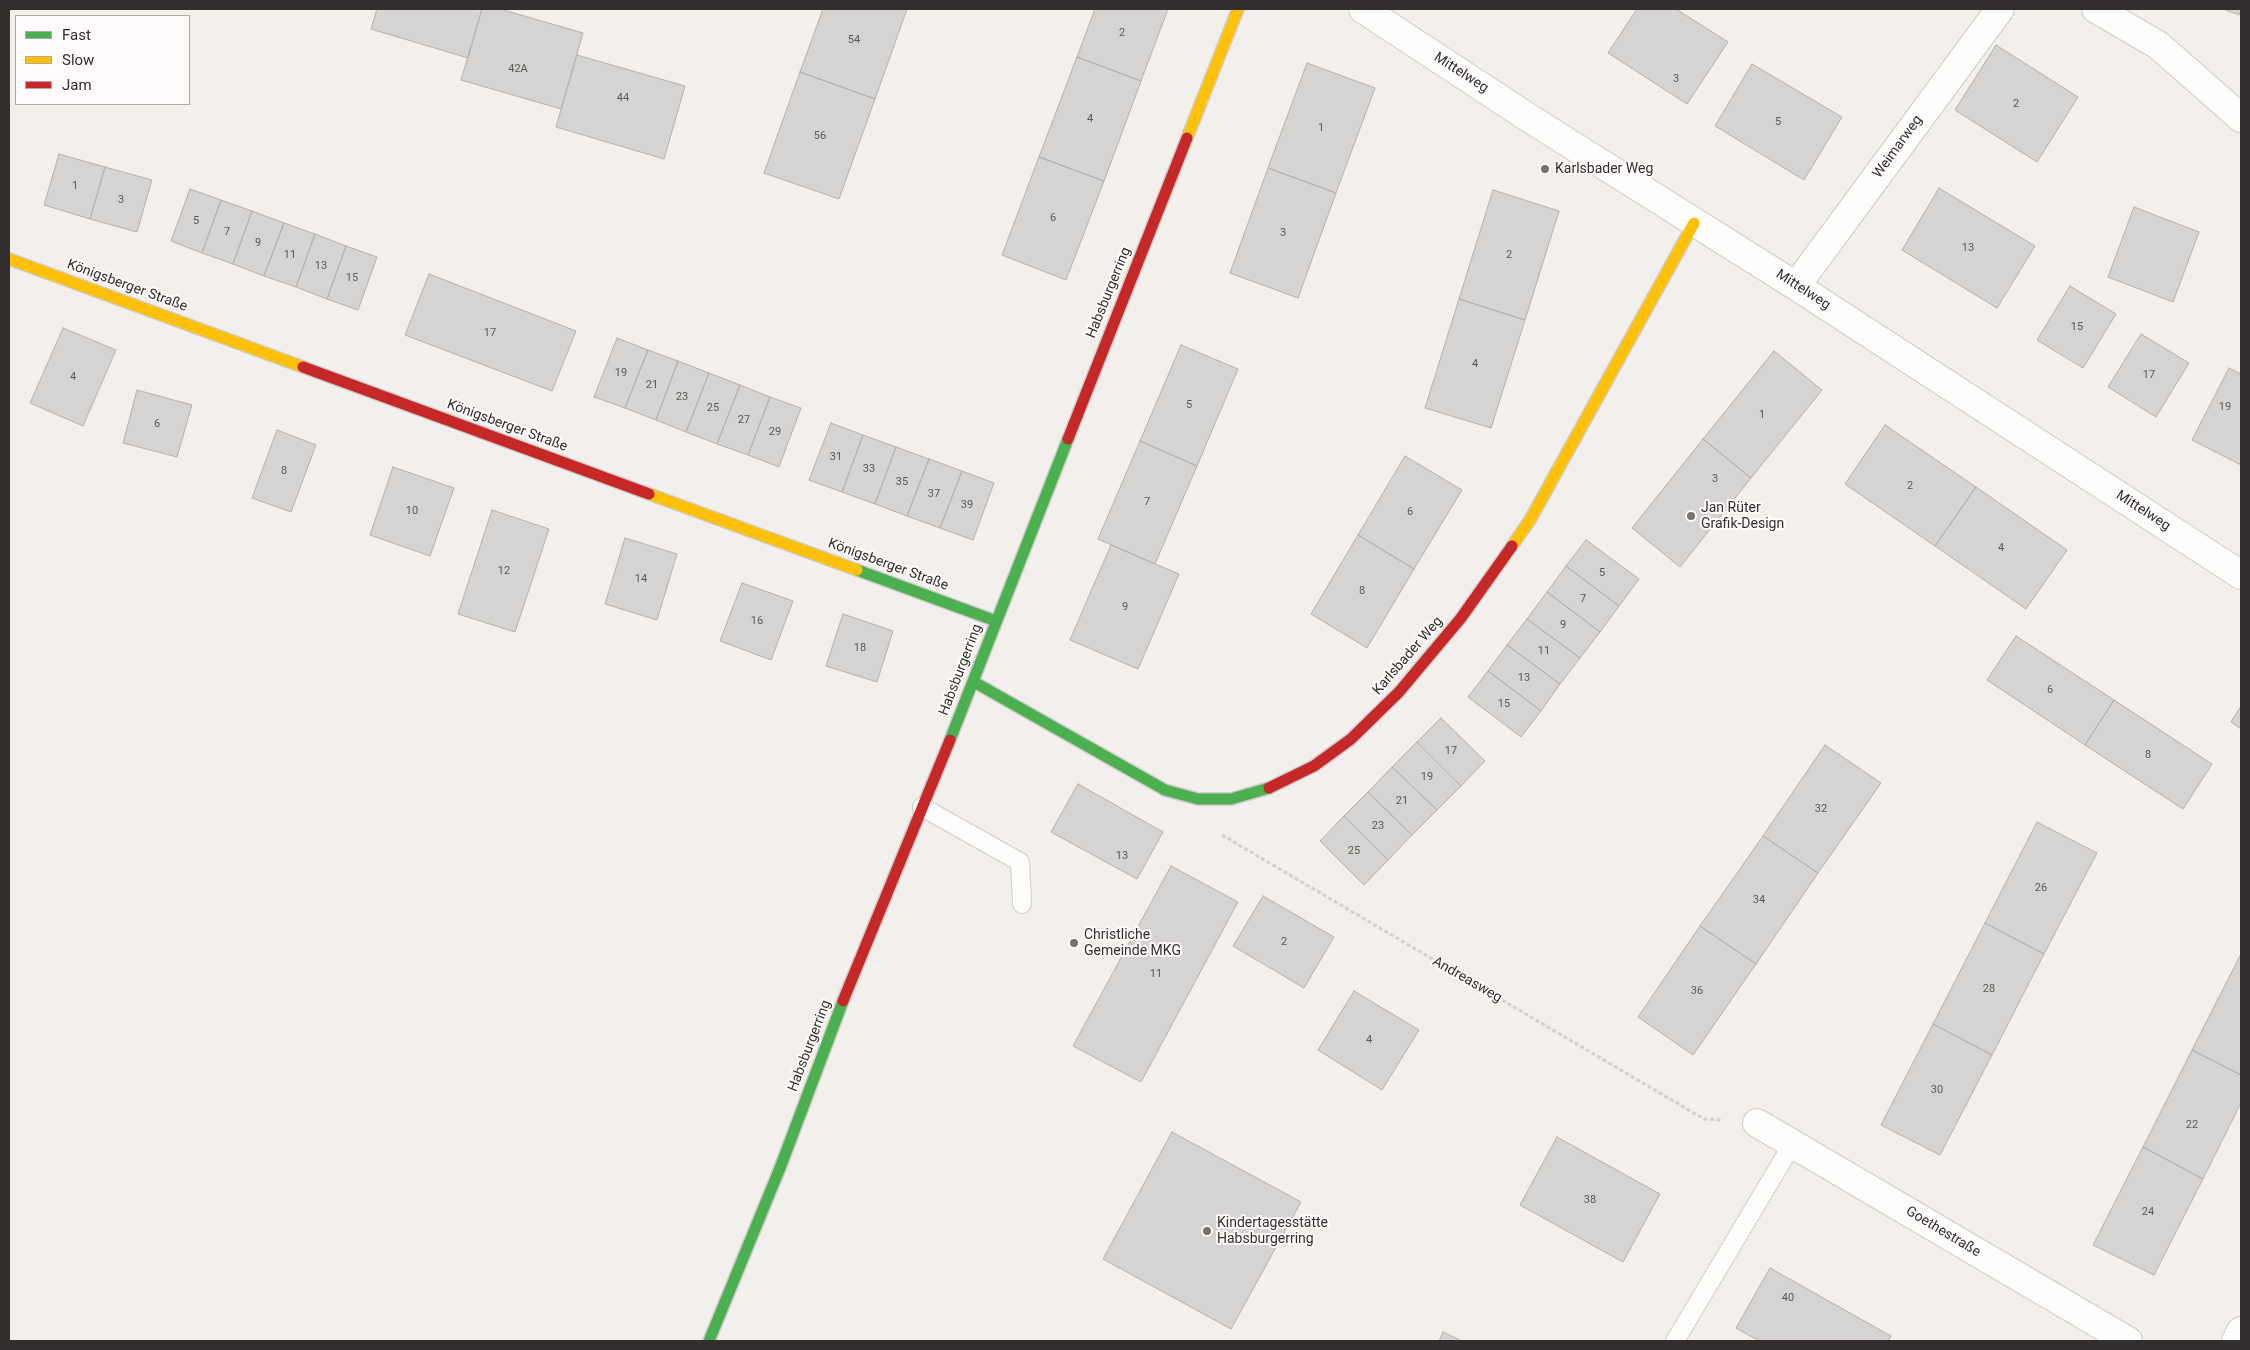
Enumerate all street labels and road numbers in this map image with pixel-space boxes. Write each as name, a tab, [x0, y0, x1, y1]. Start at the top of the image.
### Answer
street label: Mittelweg	[1431, 49, 1491, 97]
street label: Weimarweg	[1870, 112, 1926, 182]
street label: Habsburgerring	[1083, 245, 1135, 341]
street label: Königsberger Straße	[64, 256, 190, 316]
street label: Mittelweg	[1773, 266, 1833, 314]
street label: Königsberger Straße	[444, 396, 570, 456]
street label: Mittelweg	[2113, 487, 2173, 535]
street label: Königsberger Straße	[825, 535, 951, 595]
street label: Karlsbader Weg	[1369, 613, 1447, 699]
street label: Habsburgerring	[936, 622, 986, 718]
street label: Andreasweg	[1429, 953, 1505, 1007]
street label: Habsburgerring	[785, 998, 835, 1094]
street label: Goethestraße	[1903, 1203, 1983, 1261]

